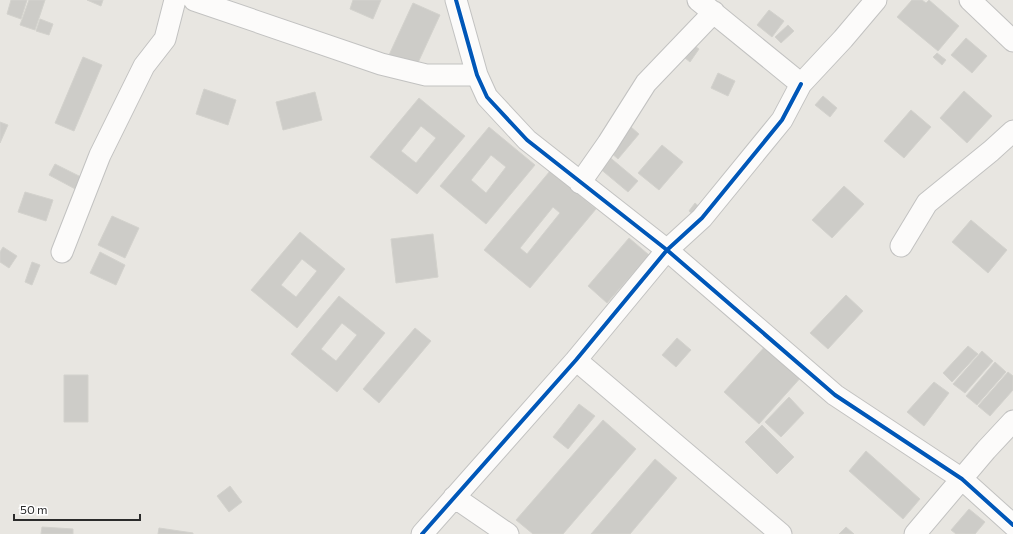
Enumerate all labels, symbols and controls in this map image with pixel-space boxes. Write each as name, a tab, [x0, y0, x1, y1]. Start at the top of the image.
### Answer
scale bar	[14, 496, 140, 522]
text: 50 m	[20, 502, 48, 516]

